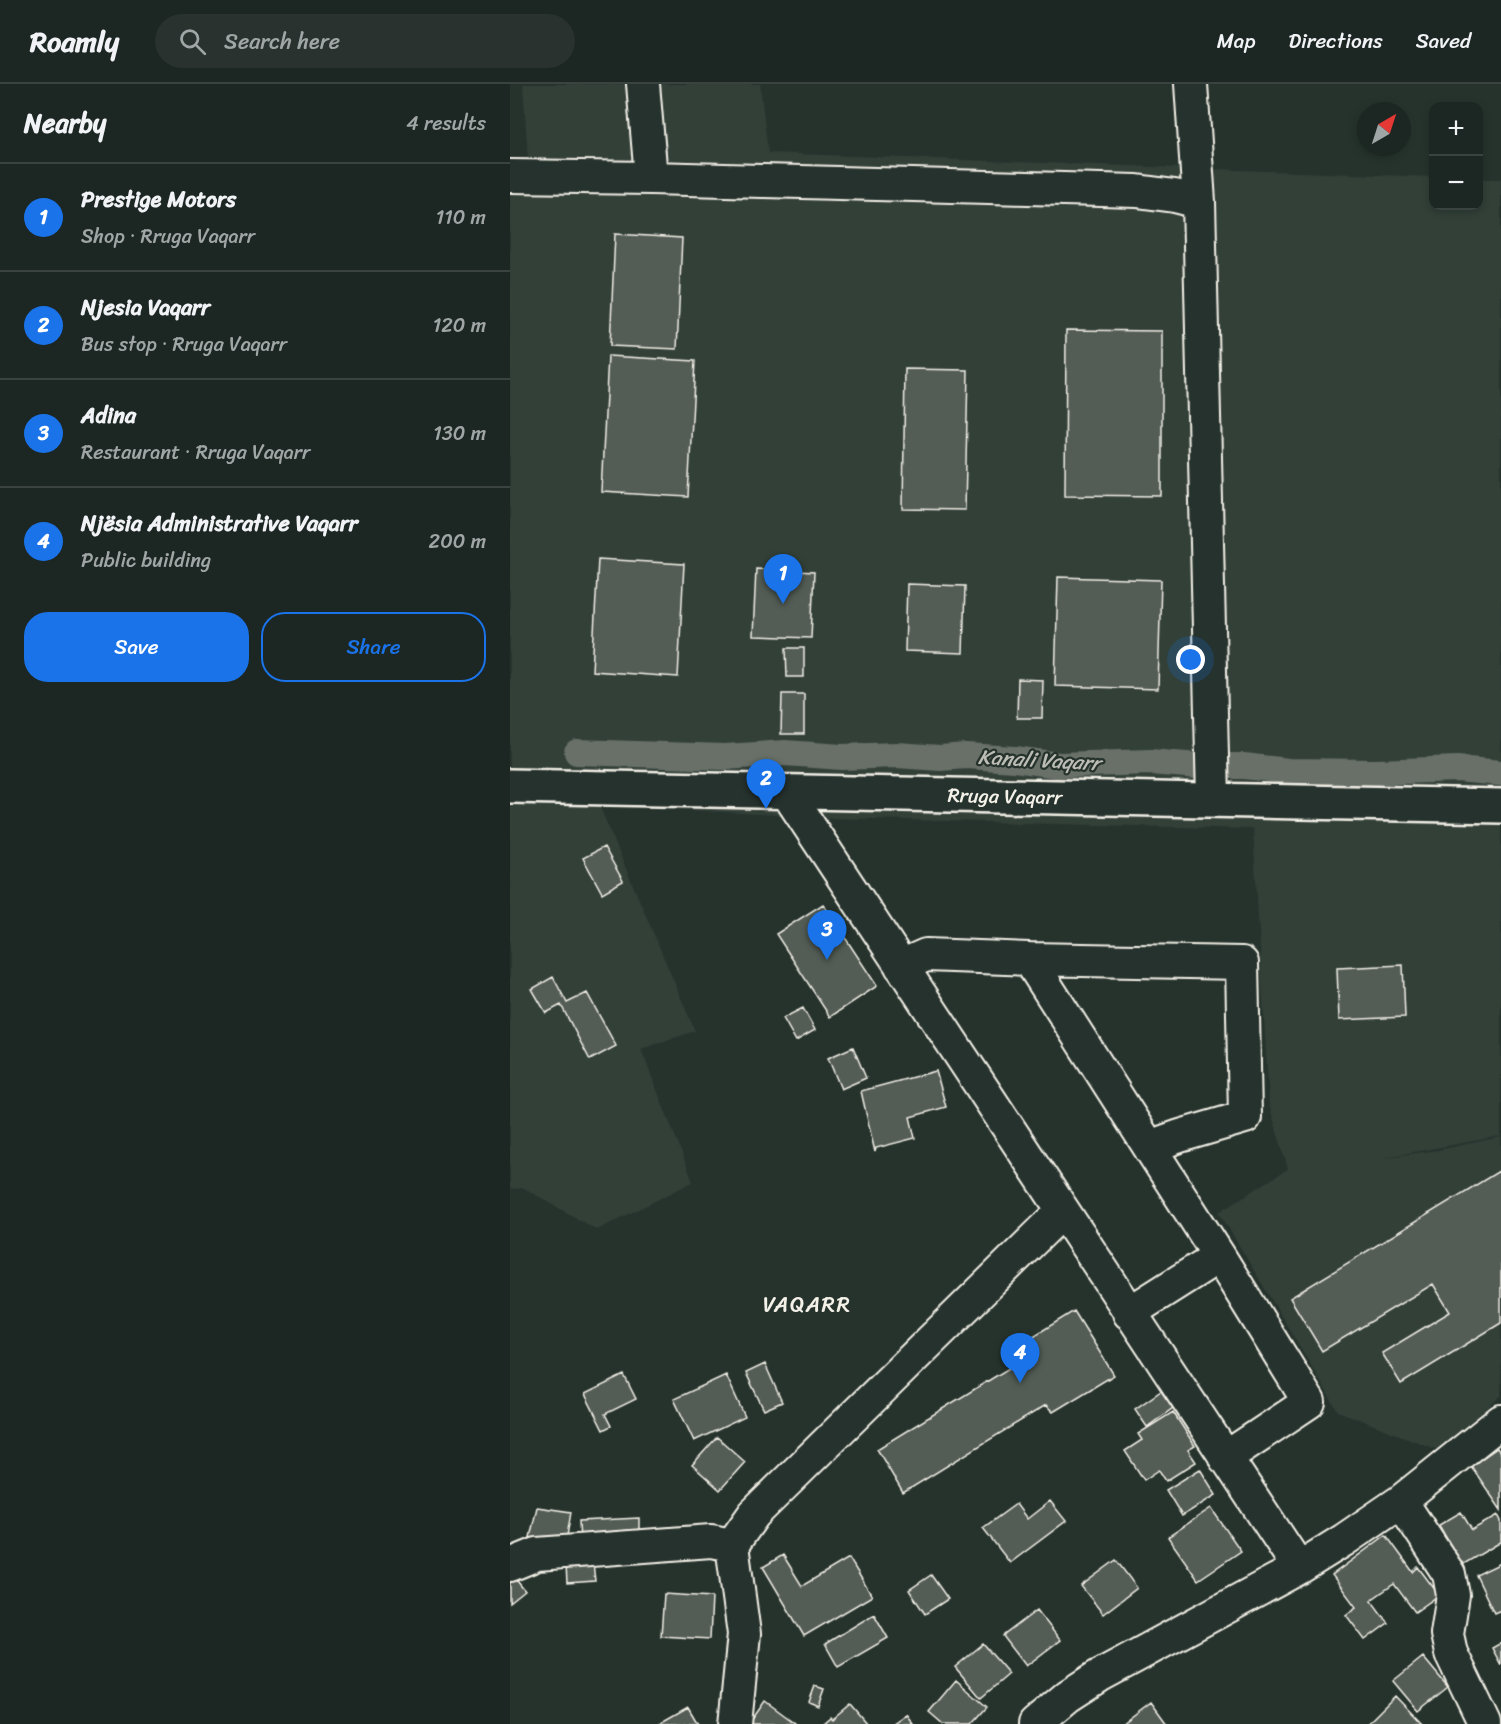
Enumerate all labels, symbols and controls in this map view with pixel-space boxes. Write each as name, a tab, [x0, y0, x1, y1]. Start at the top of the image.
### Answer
search box	[155, 14, 575, 68]
text: Roamly	[30, 17, 119, 66]
text: Search here	[224, 22, 340, 61]
text: Map	[1217, 22, 1255, 60]
text: Directions	[1288, 22, 1383, 60]
text: Saved	[1416, 22, 1471, 60]
icon: search	[176, 25, 209, 58]
text: Nearby	[24, 100, 106, 146]
north arrow	[1357, 102, 1411, 156]
map controls	[1429, 102, 1483, 210]
button: +	[1429, 102, 1483, 156]
text: 4 results	[406, 106, 486, 141]
button: −	[1429, 156, 1483, 210]
text: Prestige Motors	[81, 180, 236, 219]
text: 1	[39, 200, 48, 235]
text: 110 m	[436, 200, 486, 235]
text: Shop · Rruga Vaqarr	[81, 219, 255, 254]
text: Njesia Vaqarr	[81, 288, 210, 327]
text: 2	[38, 308, 49, 343]
text: 120 m	[433, 308, 486, 343]
text: Bus stop · Rruga Vaqarr	[81, 327, 287, 362]
text: Adina	[81, 396, 136, 435]
text: 3	[38, 416, 49, 451]
text: 130 m	[433, 416, 486, 451]
text: Restaurant · Rruga Vaqarr	[81, 435, 310, 470]
text: Njësia Administrative Vaqarr	[81, 504, 358, 543]
text: 4	[37, 524, 50, 559]
text: 200 m	[429, 524, 486, 559]
text: Public building	[81, 543, 211, 578]
pin: 1	[764, 554, 802, 604]
button: Save	[24, 612, 249, 682]
button: Share	[261, 612, 486, 682]
your location	[1176, 645, 1205, 674]
water label: Kanali Vaqarr	[977, 738, 1105, 782]
pin: 2	[746, 760, 786, 809]
street label: Rruga Vaqarr	[947, 778, 1064, 815]
pin: 3	[808, 910, 846, 960]
district label: VAQARR	[763, 1285, 851, 1324]
pin: 4	[1000, 1334, 1040, 1383]

